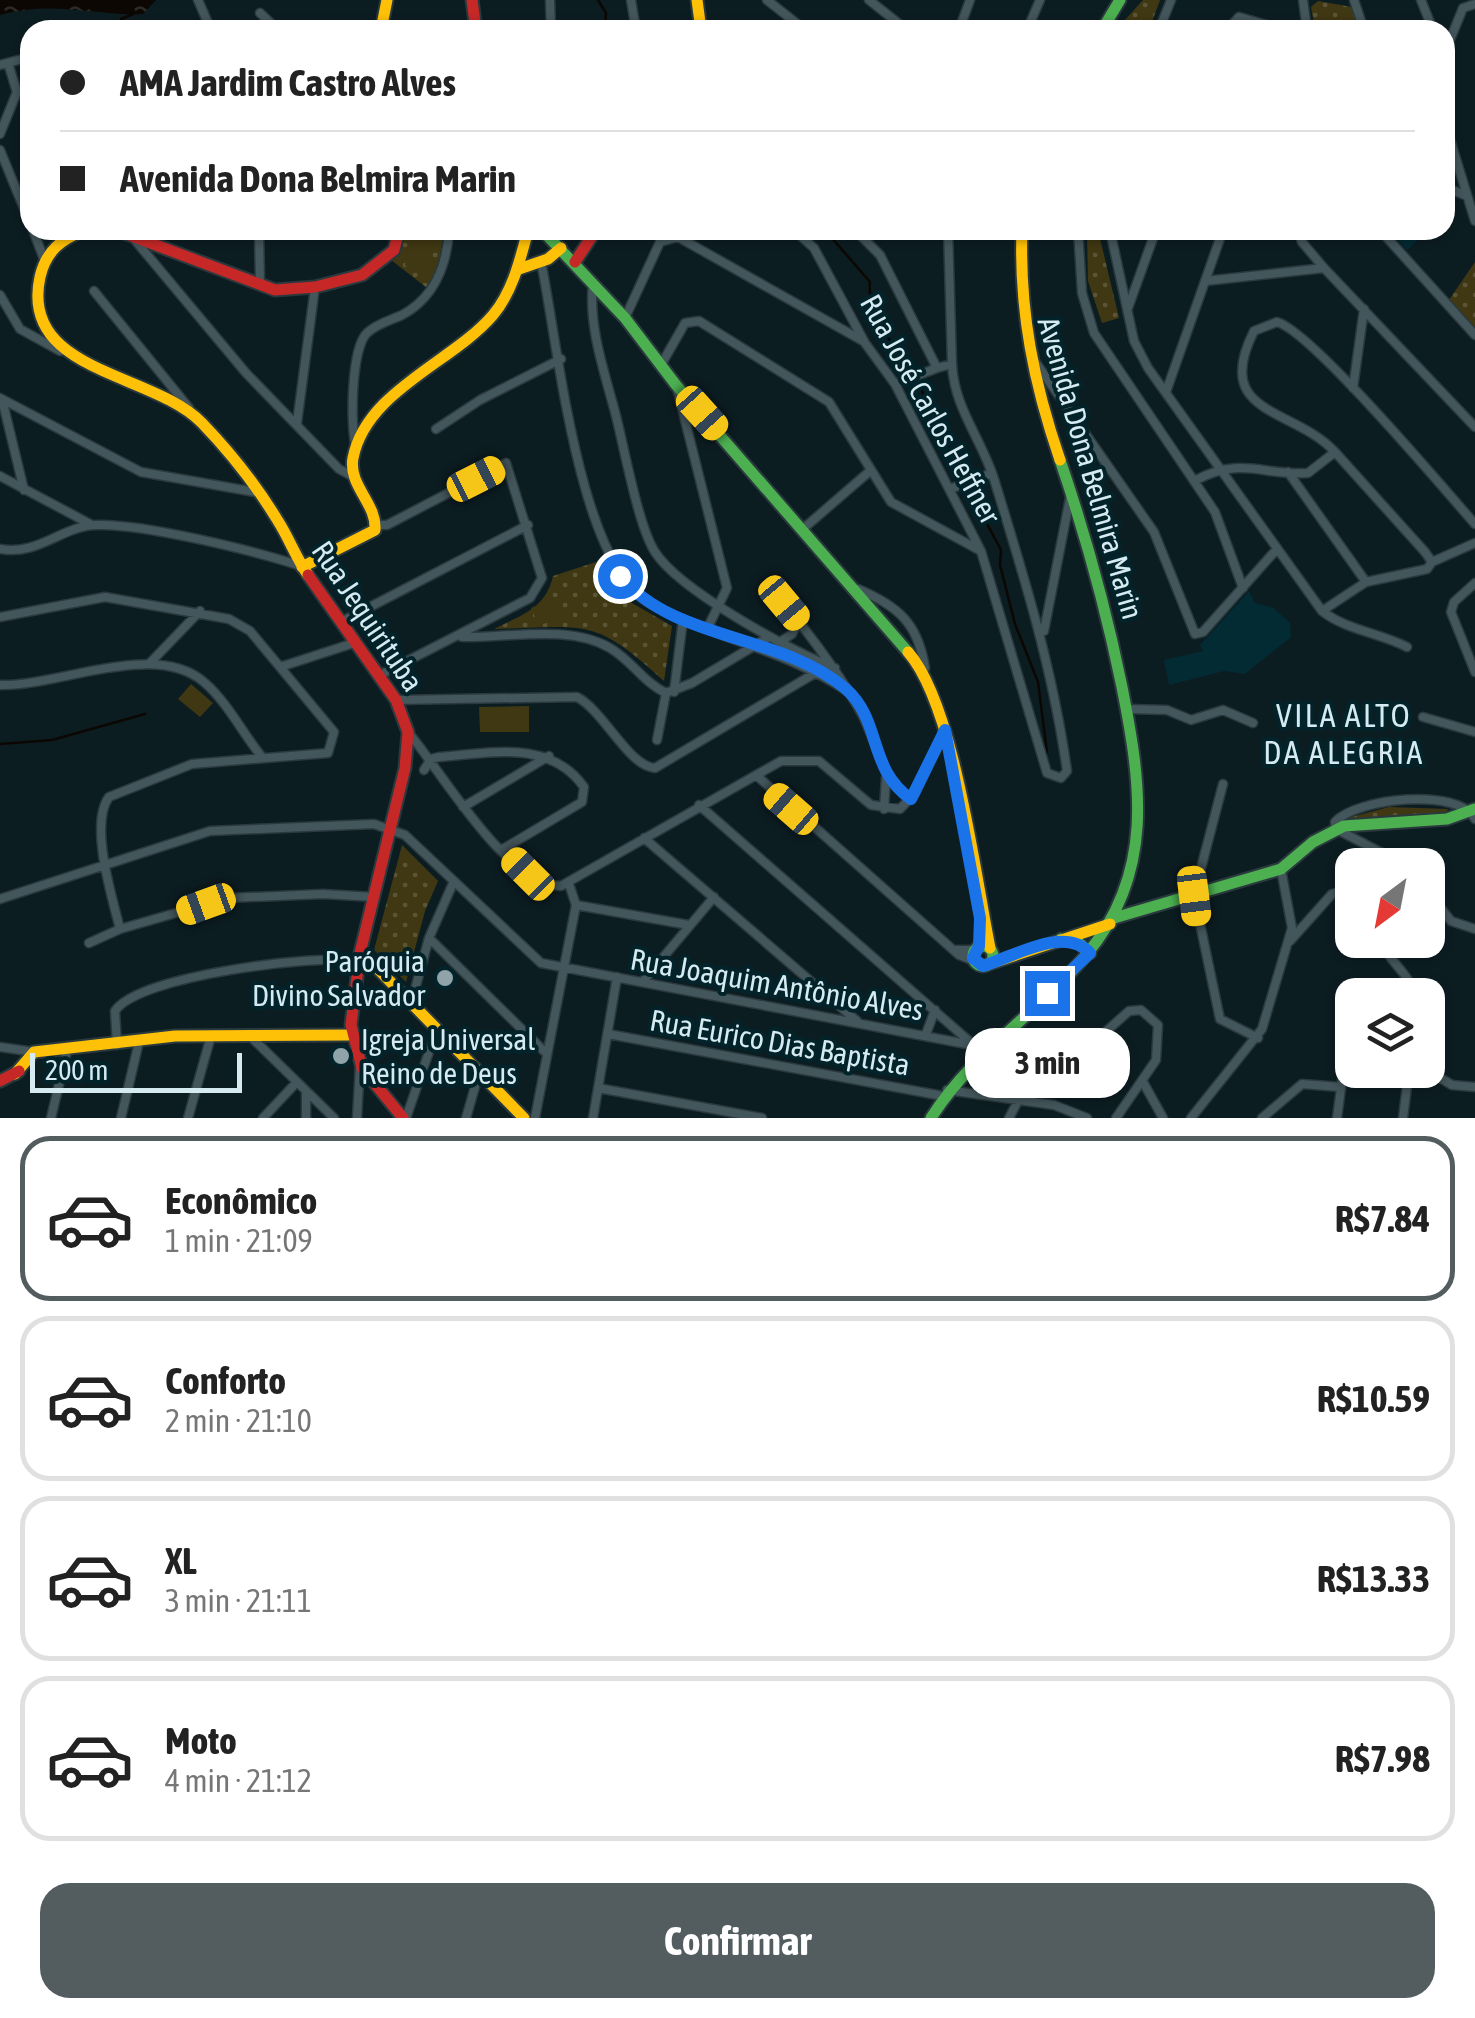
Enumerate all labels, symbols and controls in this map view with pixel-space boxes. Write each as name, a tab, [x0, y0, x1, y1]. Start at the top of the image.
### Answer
text: AMA Jardim Castro Alves	[120, 61, 456, 104]
text: Avenida Dona Belmira Marin	[120, 157, 516, 200]
street label: Rua José Carlos Heffner	[854, 289, 1009, 530]
street label: Avenida Dona Belmira Marin	[1032, 313, 1150, 623]
car	[671, 381, 733, 445]
car	[442, 452, 510, 506]
street label: Rua Jequirituba	[305, 535, 431, 697]
route start	[598, 554, 643, 599]
car	[753, 570, 815, 636]
district label: VILA ALTO DA ALEGRIA	[1263, 697, 1425, 771]
car	[759, 778, 823, 840]
car	[496, 842, 560, 906]
north arrow	[1335, 848, 1445, 958]
map controls	[1335, 848, 1445, 1088]
car	[1175, 864, 1213, 928]
car	[173, 880, 239, 928]
street label: Rua Joaquim Antônio Alves	[628, 942, 926, 1026]
place label: Paróquia Divino Salvador	[252, 944, 426, 1012]
marker: Paróquia Divino Salvador	[434, 967, 456, 989]
route end	[1025, 971, 1070, 1016]
button: layers	[1335, 978, 1445, 1088]
street label: Rua Eurico Dias Baptista	[647, 1002, 913, 1082]
place label: Igreja Universal Reino de Deus	[361, 1022, 535, 1090]
callout: 3 min	[964, 1028, 1130, 1098]
text: 3 min	[1015, 1044, 1080, 1081]
marker: Igreja Universal Reino de Deus	[330, 1045, 352, 1067]
scale bar	[30, 1048, 242, 1092]
text: 200 m	[45, 1054, 108, 1086]
icon: car	[45, 1174, 135, 1264]
text: Econômico	[165, 1179, 317, 1222]
text: R$7.84	[1335, 1197, 1430, 1240]
text: 1 min · 21:09	[165, 1222, 312, 1259]
icon: car	[45, 1354, 135, 1444]
text: Conforto	[165, 1359, 286, 1402]
text: R$10.59	[1317, 1377, 1430, 1420]
text: 2 min · 21:10	[165, 1402, 312, 1439]
icon: car	[45, 1534, 135, 1624]
text: XL	[165, 1539, 197, 1582]
text: R$13.33	[1317, 1557, 1430, 1600]
text: 3 min · 21:11	[165, 1582, 312, 1619]
icon: car	[45, 1714, 135, 1804]
text: Moto	[165, 1719, 237, 1762]
text: R$7.98	[1335, 1737, 1430, 1780]
text: 4 min · 21:12	[165, 1762, 312, 1799]
button: Confirmar	[40, 1883, 1435, 1998]

